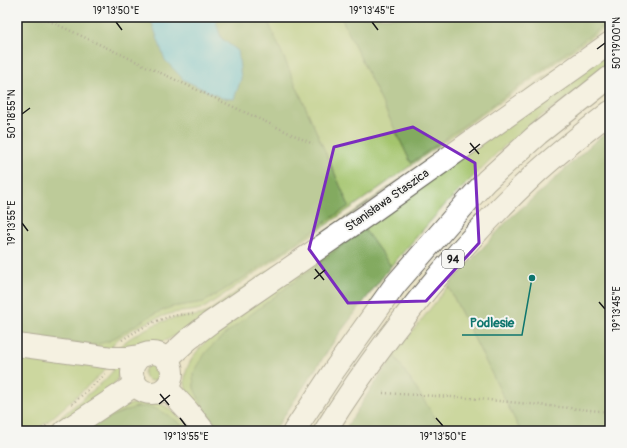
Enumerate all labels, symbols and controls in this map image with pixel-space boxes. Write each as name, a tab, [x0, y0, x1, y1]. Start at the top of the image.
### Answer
text: 19°13'50"E	[93, 5, 139, 17]
text: 19°13'45"E	[349, 5, 395, 17]
text: 50°19'00"N	[611, 17, 623, 69]
text: 50°18'55"N	[6, 89, 18, 139]
street label: Stanisława Staszica	[342, 166, 432, 235]
text: 19°13'55"E	[6, 200, 18, 246]
road number: 94	[442, 250, 464, 268]
text: 19°13'45"E	[611, 286, 623, 332]
callout: Podlesie	[462, 310, 522, 335]
text: Podlesie	[470, 315, 515, 331]
text: 19°13'55"E	[163, 431, 209, 443]
text: 19°13'50"E	[420, 431, 466, 443]

